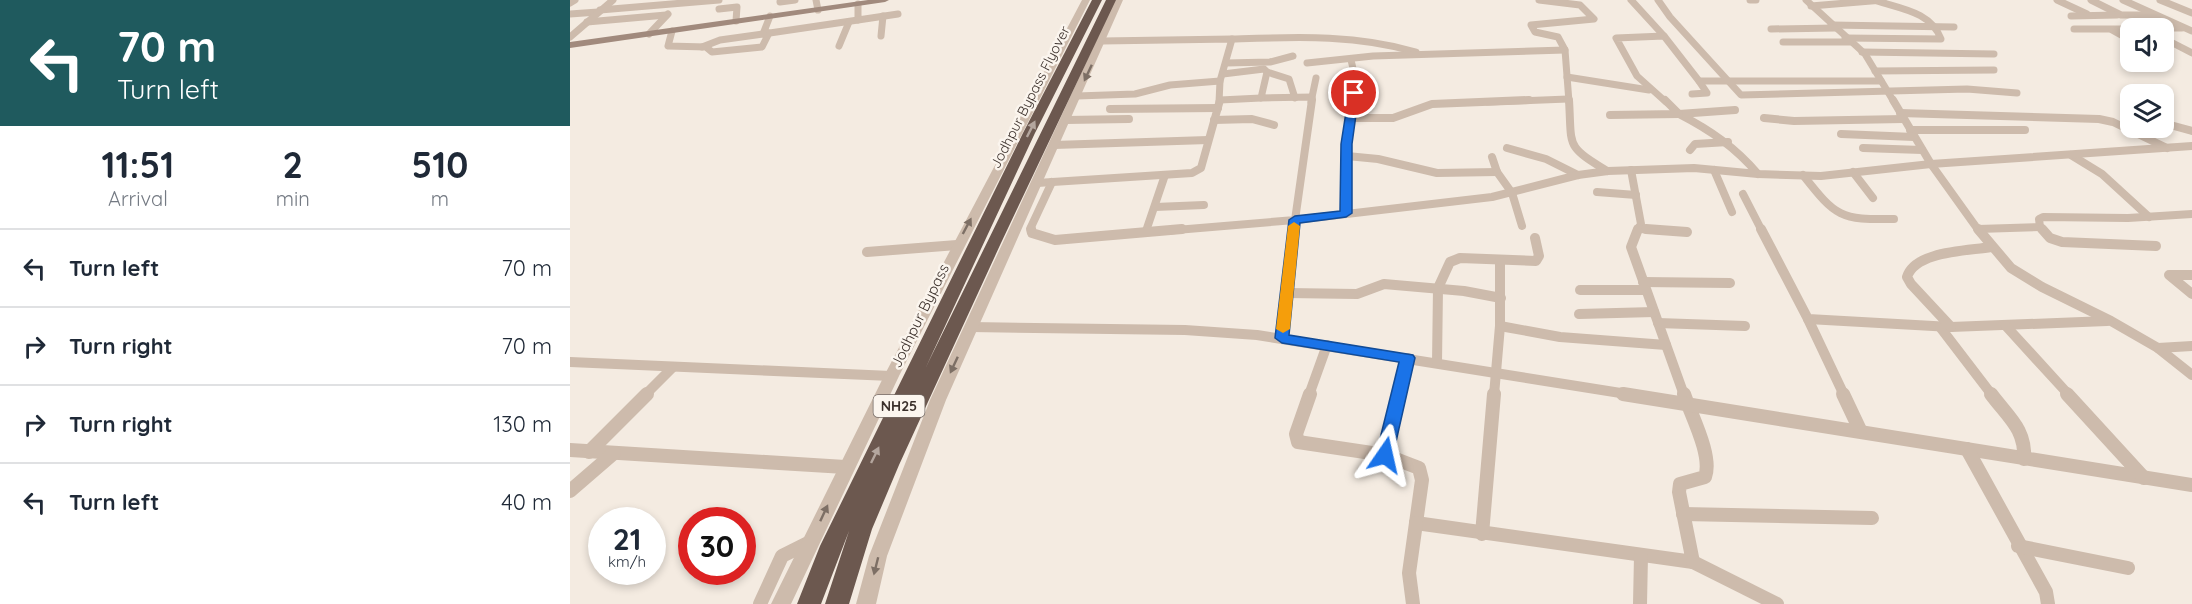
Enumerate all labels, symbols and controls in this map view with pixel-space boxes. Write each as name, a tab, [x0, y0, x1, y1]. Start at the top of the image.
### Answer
map controls	[2120, 18, 2174, 138]
button: sound	[2120, 18, 2174, 72]
text: 70 m	[117, 20, 216, 73]
street label: Jodhpur Bypass Flyover	[986, 22, 1074, 171]
icon: left	[18, 24, 96, 102]
one-way arrow	[1083, 64, 1092, 81]
pin	[1328, 67, 1379, 118]
text: Turn left	[117, 72, 219, 106]
icon: arrive	[1337, 76, 1370, 109]
button: layers	[2120, 84, 2174, 138]
one-way arrow	[1026, 120, 1036, 137]
text: 11:51	[102, 142, 174, 187]
text: 2	[283, 142, 303, 187]
text: 510	[412, 142, 468, 187]
text: Arrival	[108, 186, 168, 211]
text: min	[276, 186, 310, 211]
text: m	[431, 186, 449, 211]
one-way arrow	[962, 217, 972, 234]
icon: left	[18, 252, 51, 285]
text: Turn left	[69, 254, 159, 282]
text: 70 m	[502, 254, 552, 282]
street label: Jodhpur Bypass	[886, 261, 953, 371]
icon: right	[18, 330, 51, 363]
text: Turn right	[69, 332, 173, 360]
text: 70 m	[502, 332, 552, 360]
one-way arrow	[949, 356, 959, 374]
road number: NH25	[874, 395, 924, 417]
icon: right	[18, 408, 51, 441]
text: Turn right	[69, 410, 173, 438]
text: 130 m	[493, 410, 552, 438]
position arrow	[1353, 423, 1417, 487]
one-way arrow	[871, 446, 880, 463]
icon: left	[18, 486, 51, 519]
text: Turn left	[69, 488, 159, 516]
text: 40 m	[501, 488, 552, 516]
one-way arrow	[819, 504, 828, 521]
speed limit sign: 30	[678, 507, 756, 585]
text: 21	[613, 520, 641, 558]
text: km/h	[608, 552, 646, 571]
one-way arrow	[871, 557, 880, 575]

